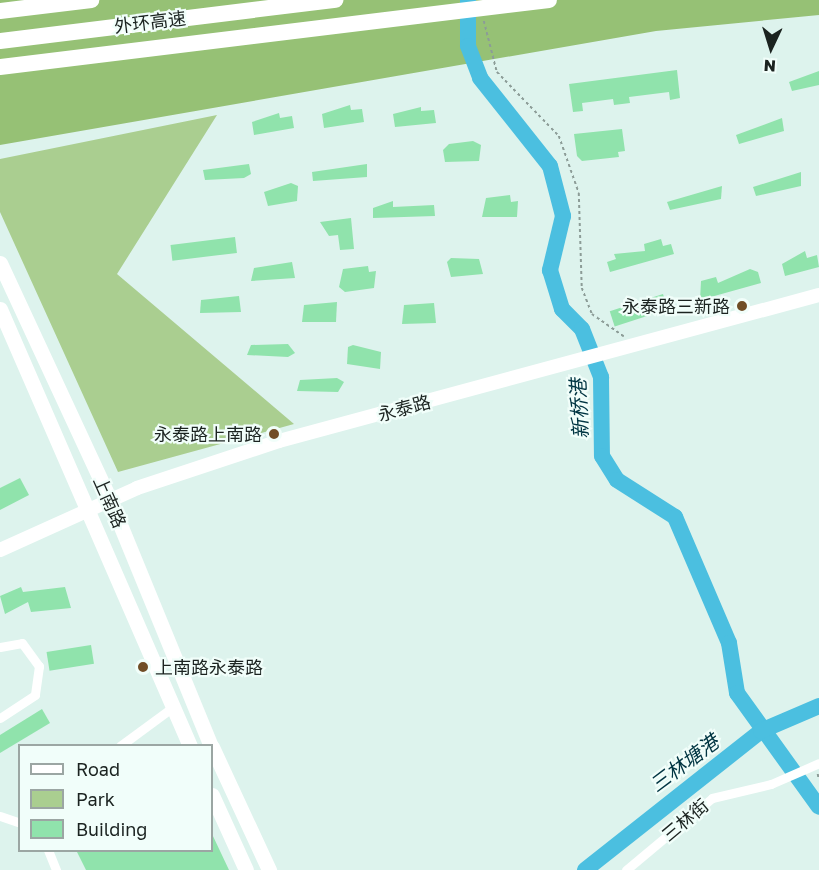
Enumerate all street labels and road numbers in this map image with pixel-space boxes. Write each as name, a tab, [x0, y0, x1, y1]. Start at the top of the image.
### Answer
street label: 外环高速	[113, 7, 187, 37]
street label: 永泰路	[375, 391, 433, 425]
street label: 上南路	[89, 473, 131, 531]
street label: 三林街	[657, 794, 713, 846]

